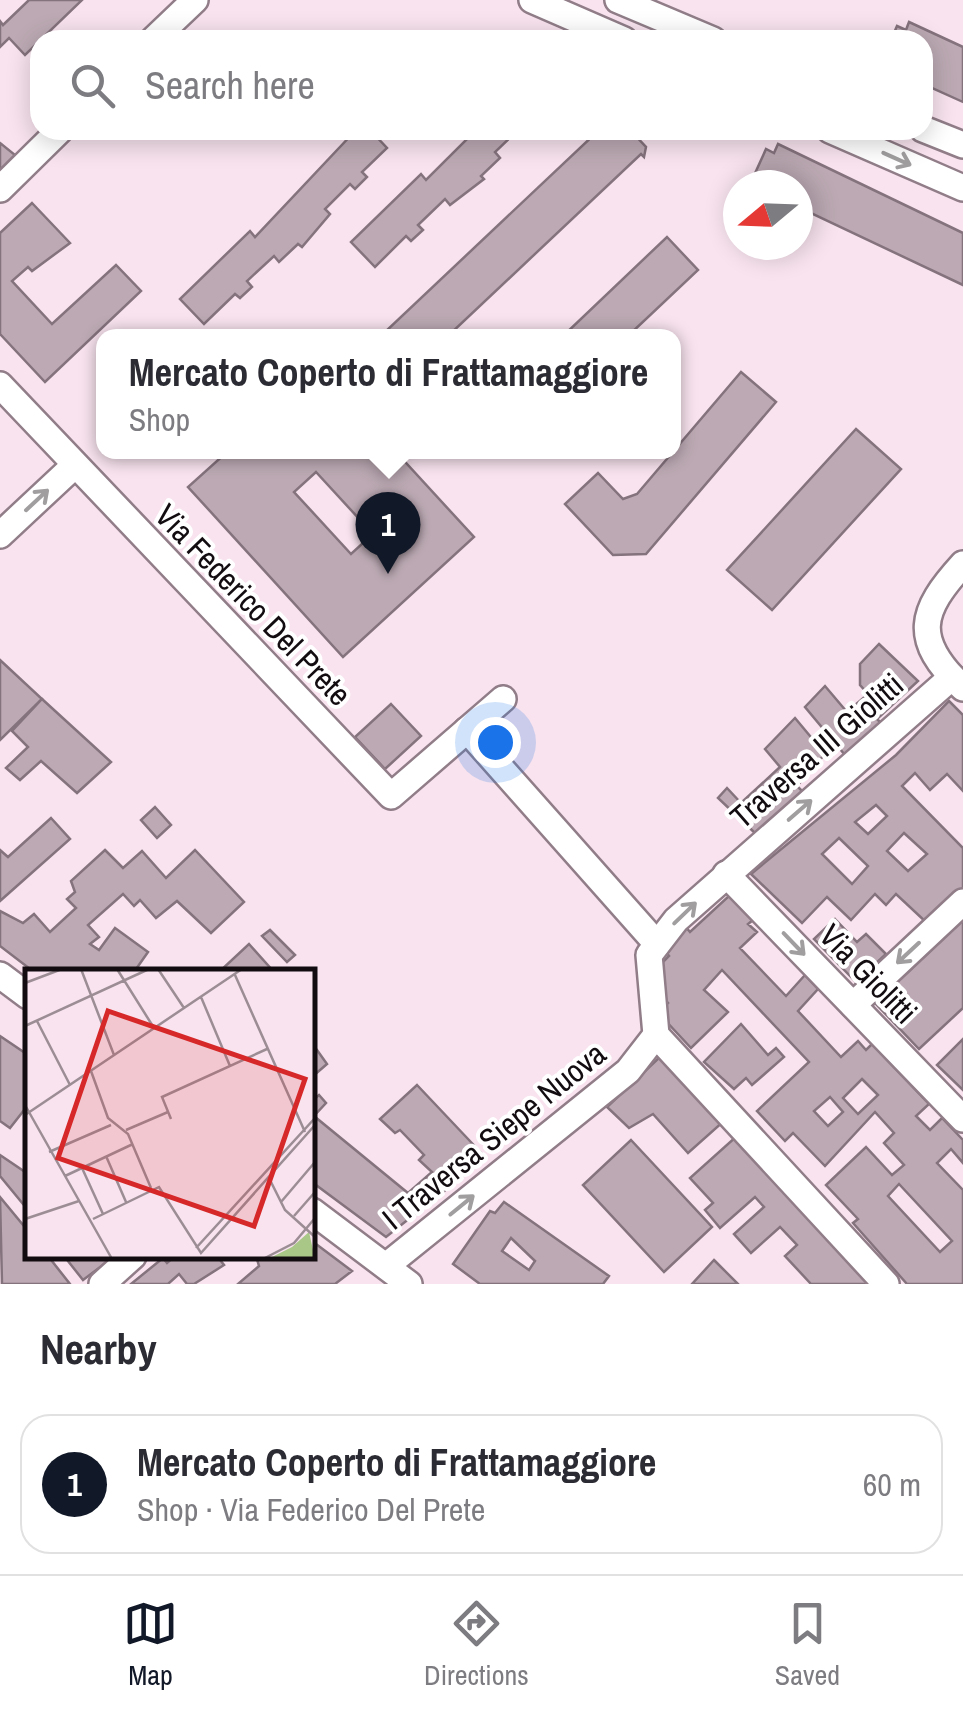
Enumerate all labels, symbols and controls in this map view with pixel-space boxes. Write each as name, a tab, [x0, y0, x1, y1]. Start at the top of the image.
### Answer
search box	[30, 30, 933, 140]
icon: search	[65, 58, 120, 113]
text: Search here	[145, 60, 315, 111]
one-way arrow	[881, 151, 912, 169]
north arrow	[723, 170, 813, 260]
popup	[96, 329, 681, 459]
text: Mercato Coperto di Frattamaggiore	[129, 347, 648, 398]
text: Shop	[129, 398, 190, 441]
one-way arrow	[25, 488, 49, 512]
pin: 1	[356, 492, 420, 574]
street label: Via Federico Del Prete	[146, 494, 361, 715]
street label: Traversa III Giolitti	[721, 663, 912, 838]
your location	[470, 717, 521, 768]
one-way arrow	[786, 799, 812, 821]
one-way arrow	[672, 901, 696, 925]
street label: Via Giolitti	[810, 914, 927, 1033]
one-way arrow	[782, 931, 806, 955]
one-way arrow	[896, 942, 921, 965]
inset map	[25, 969, 315, 1259]
street label: I Traversa Siepe Nuova	[373, 1032, 615, 1239]
one-way arrow	[448, 1194, 474, 1216]
text: Nearby	[40, 1321, 157, 1377]
text: Mercato Coperto di Frattamaggiore	[137, 1437, 656, 1488]
text: 1	[67, 1463, 82, 1506]
text: 60 m	[863, 1463, 921, 1506]
text: Shop · Via Federico Del Prete	[137, 1488, 485, 1531]
tab: Map	[123, 1596, 178, 1694]
tab: Directions	[424, 1596, 529, 1694]
tab: Saved	[775, 1596, 840, 1694]

